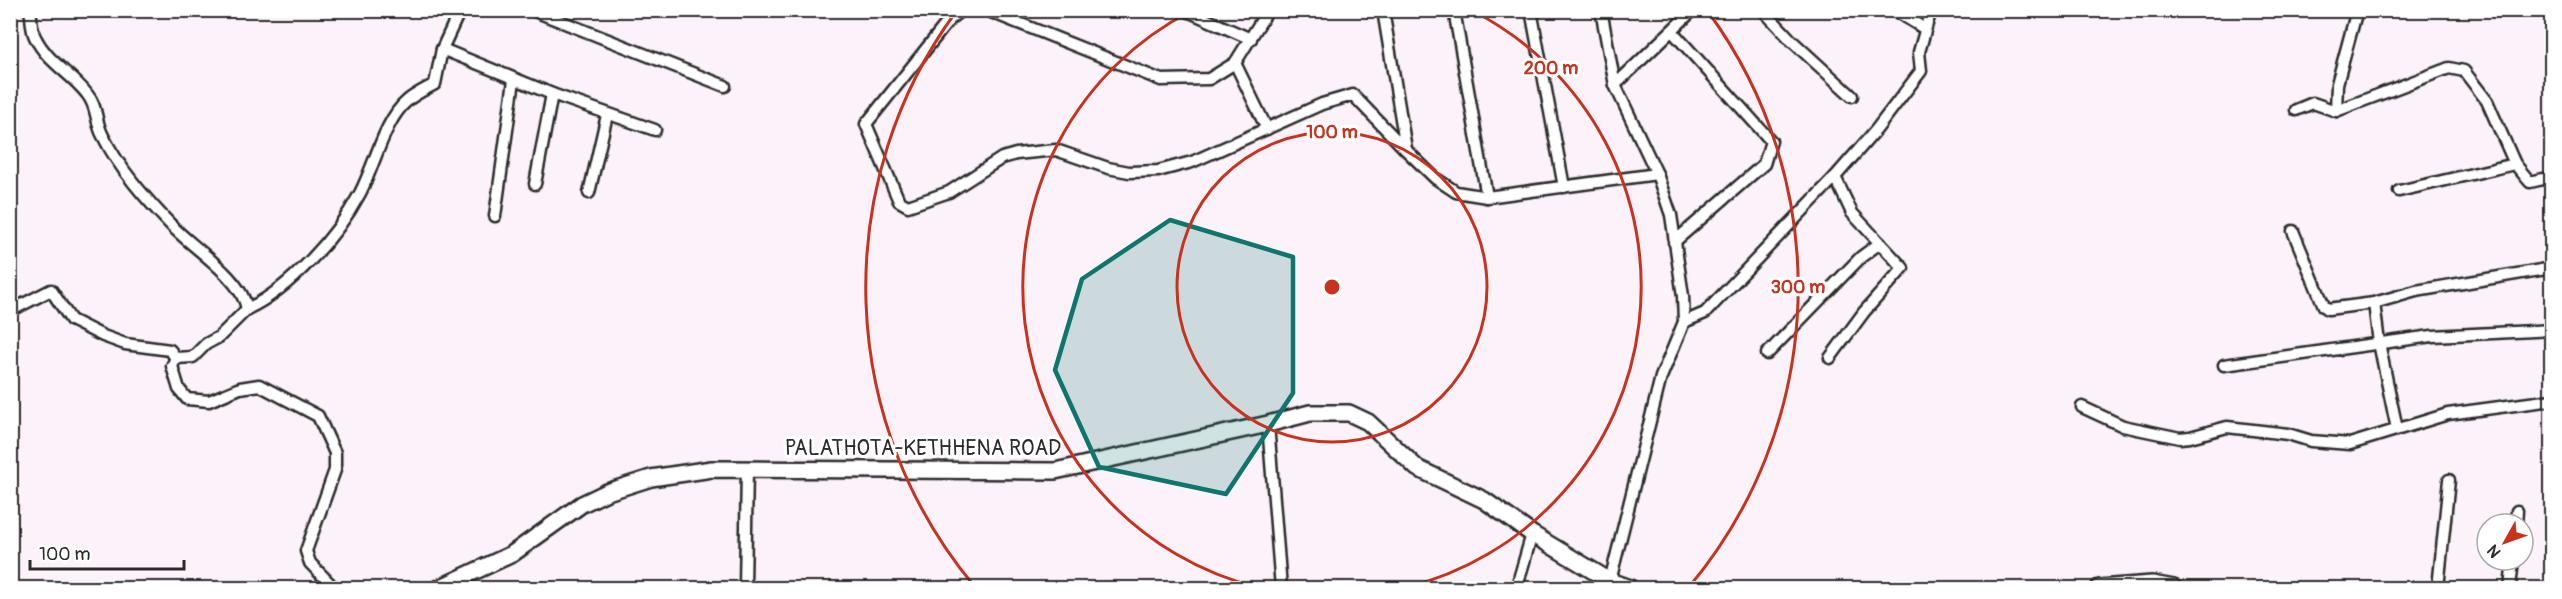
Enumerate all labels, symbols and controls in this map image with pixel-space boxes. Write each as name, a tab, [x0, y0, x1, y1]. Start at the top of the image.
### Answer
text: 200 m	[1524, 57, 1578, 80]
text: 100 m	[1306, 121, 1358, 144]
text: 300 m	[1771, 276, 1825, 299]
centre of rings	[1322, 277, 1342, 297]
street label: PALATHOTA-KETHHENA ROAD	[785, 435, 1061, 462]
north arrow	[2475, 512, 2535, 572]
scale bar	[30, 533, 184, 571]
text: N	[2483, 540, 2505, 562]
text: 100 m	[39, 543, 91, 566]

